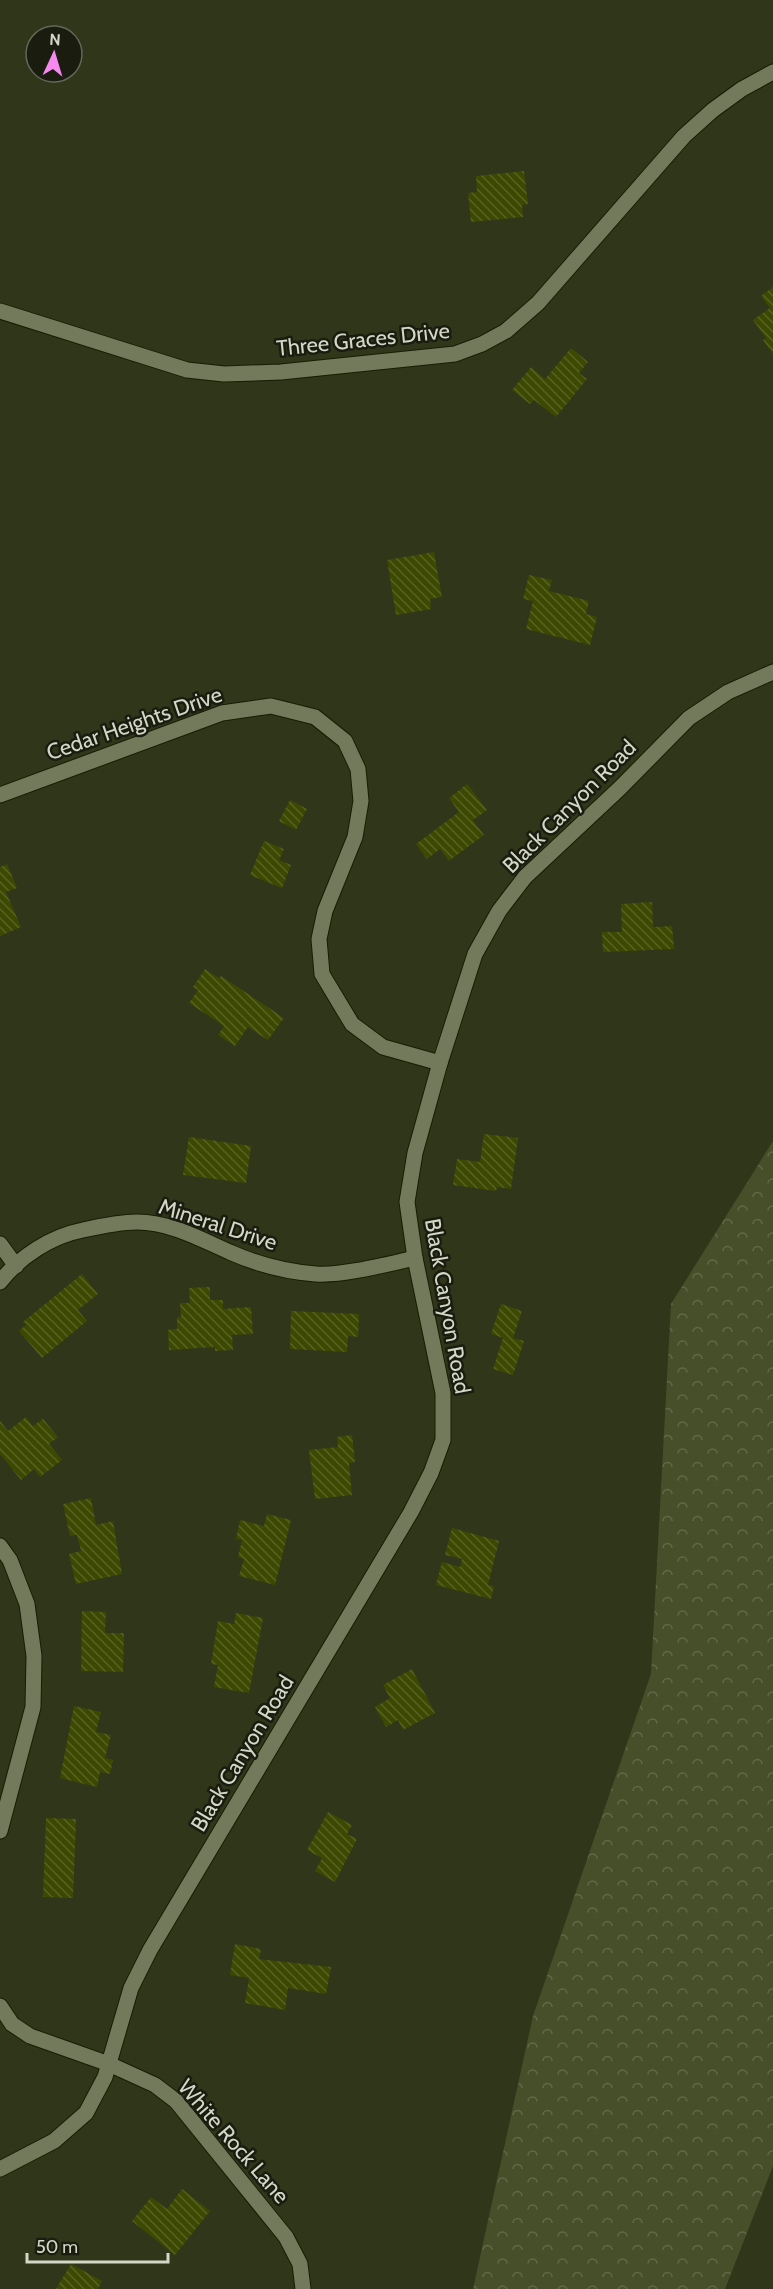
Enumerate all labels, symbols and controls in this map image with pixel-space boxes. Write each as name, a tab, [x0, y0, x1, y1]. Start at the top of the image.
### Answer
north arrow	[24, 24, 84, 84]
text: N	[49, 30, 61, 49]
street label: Three Graces Drive	[275, 317, 451, 362]
street label: Cedar Heights Drive	[43, 681, 225, 766]
street label: Black Canyon Road	[497, 734, 642, 879]
street label: Mineral Drive	[155, 1193, 280, 1256]
street label: Black Canyon Road	[419, 1216, 476, 1396]
street label: Black Canyon Road	[185, 1670, 300, 1836]
street label: White Rock Lane	[172, 2074, 295, 2209]
scale bar	[27, 2226, 168, 2264]
text: 50 m	[36, 2236, 78, 2258]

